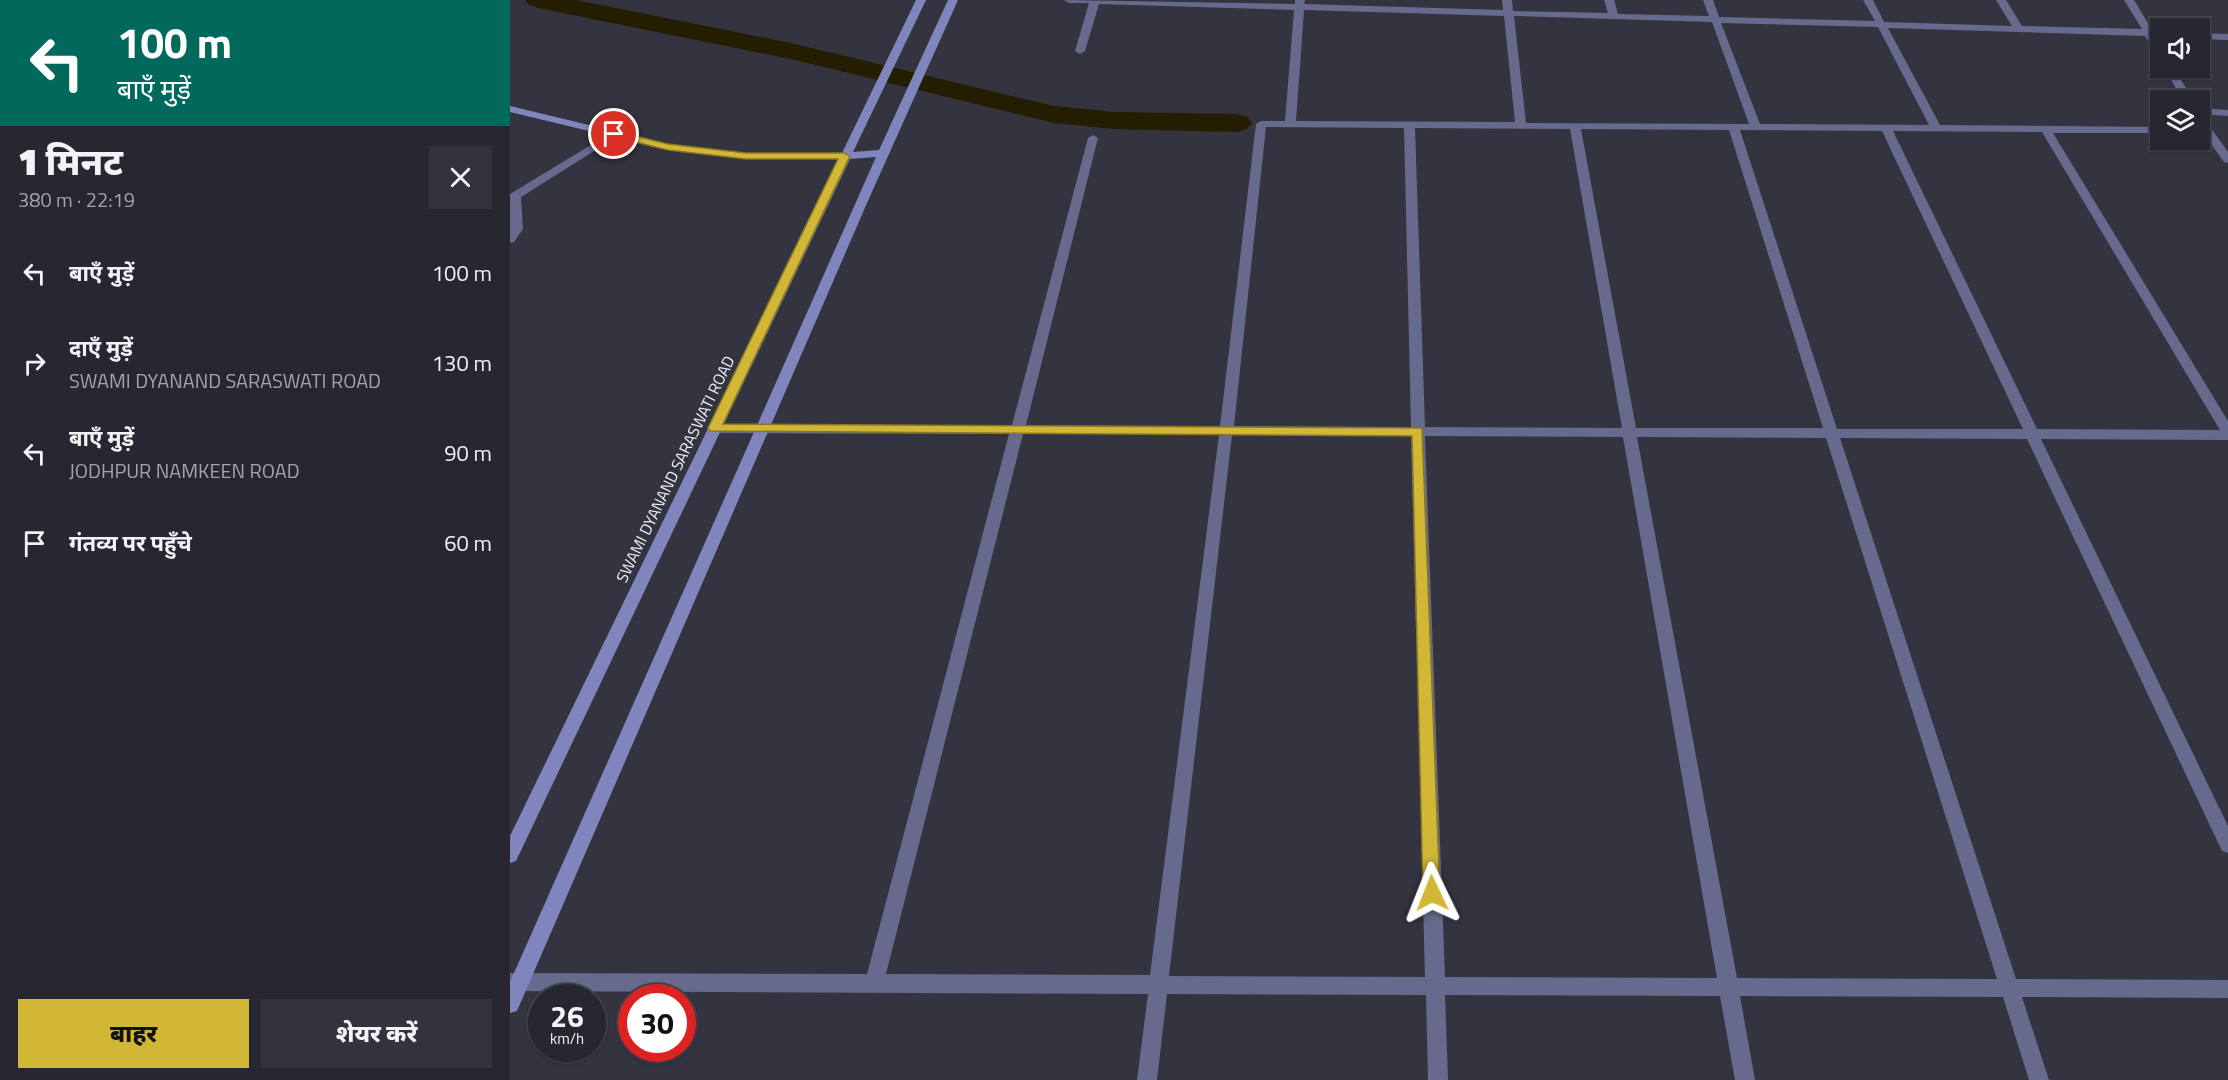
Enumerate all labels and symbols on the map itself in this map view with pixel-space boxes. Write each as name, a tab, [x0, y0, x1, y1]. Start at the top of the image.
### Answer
pin	[588, 108, 639, 159]
street label: SWAMI DYANAND SARASWATI ROAD	[610, 352, 740, 586]
position arrow	[1400, 861, 1464, 925]
speed limit sign: 30	[618, 984, 696, 1062]

